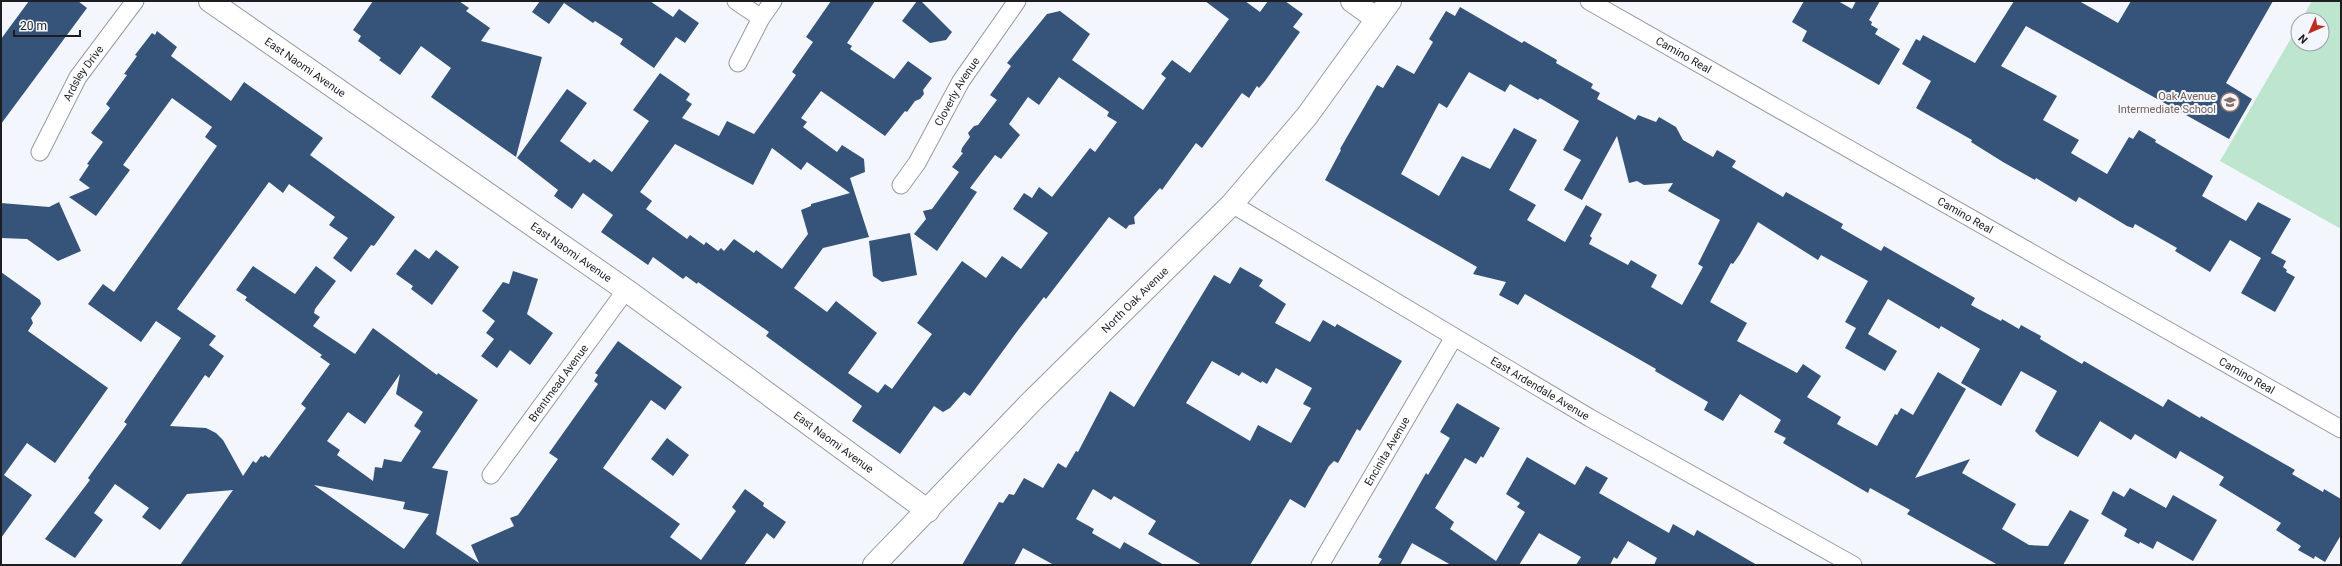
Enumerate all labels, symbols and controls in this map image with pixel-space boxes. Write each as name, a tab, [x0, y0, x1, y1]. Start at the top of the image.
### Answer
scale bar	[14, 12, 80, 38]
north arrow	[2290, 12, 2330, 52]
text: 20 m	[20, 19, 47, 33]
text: N	[2296, 31, 2311, 46]
street label: Camino Real	[1653, 34, 1714, 76]
street label: East Naomi Avenue	[262, 35, 348, 100]
street label: Ardsley Drive	[61, 43, 106, 103]
street label: Cloverly Avenue	[932, 55, 983, 128]
place label: Oak Avenue Intermediate School	[2118, 90, 2216, 116]
school or university icon: Oak Avenue Intermediate School	[2219, 91, 2241, 113]
street label: Camino Real	[1935, 195, 1995, 237]
street label: East Naomi Avenue	[528, 220, 614, 285]
street label: North Oak Avenue	[1099, 264, 1171, 336]
street label: Brentmead Avenue	[526, 342, 591, 424]
street label: East Ardendale Avenue	[1488, 354, 1592, 423]
street label: Camino Real	[2217, 355, 2277, 397]
street label: East Naomi Avenue	[791, 409, 876, 476]
street label: Encinita Avenue	[1362, 414, 1413, 488]

